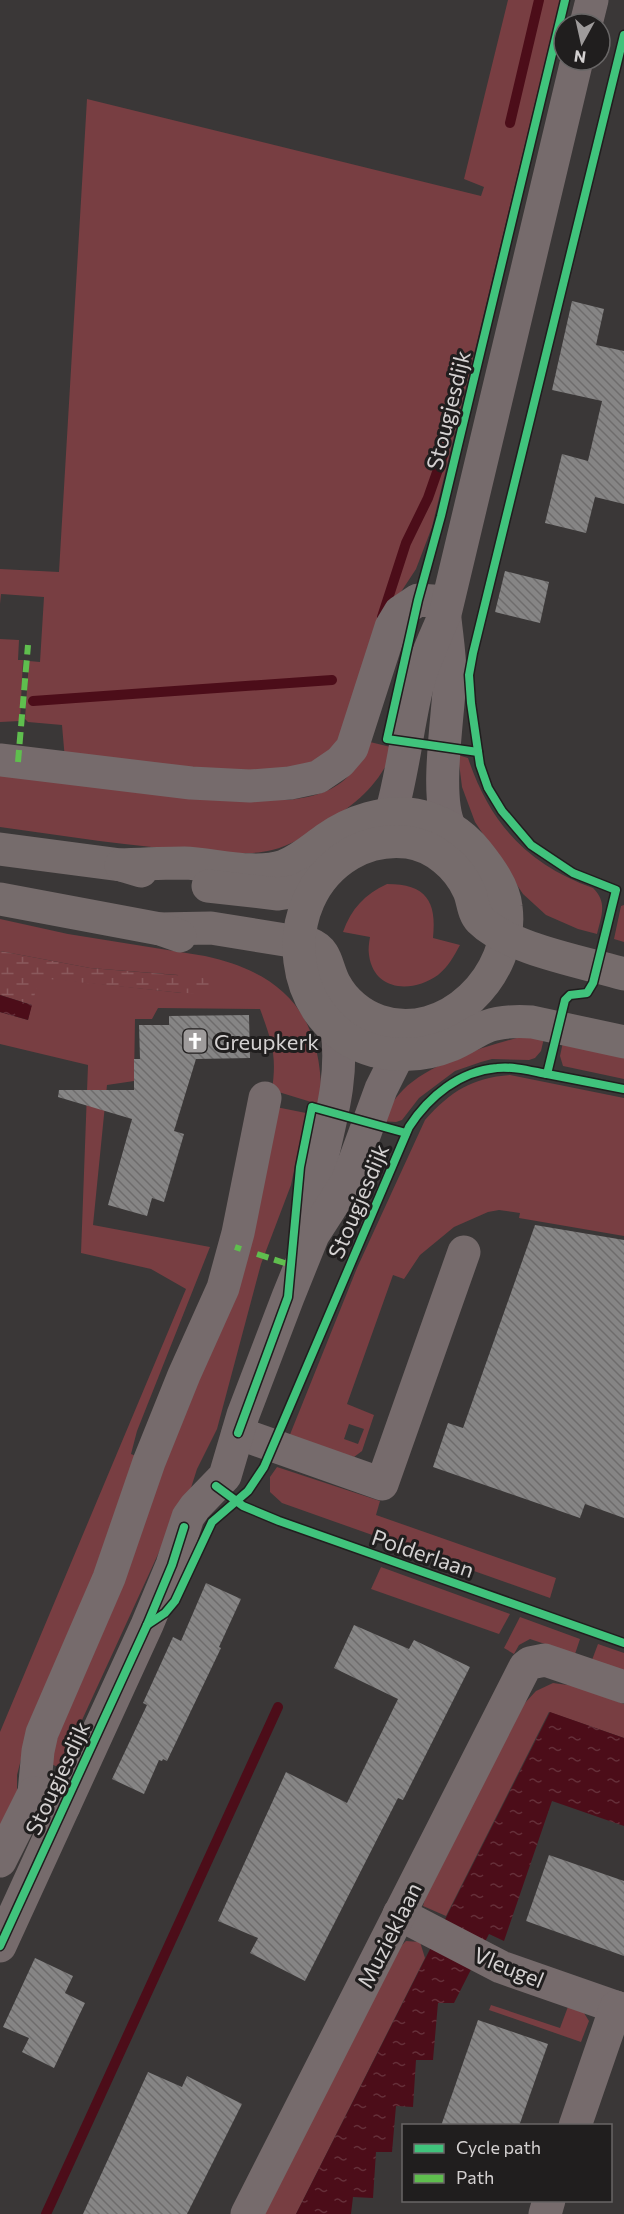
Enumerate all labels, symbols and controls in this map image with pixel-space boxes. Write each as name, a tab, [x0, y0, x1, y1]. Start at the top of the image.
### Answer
north arrow	[552, 12, 612, 72]
text: N	[573, 47, 587, 68]
street label: Stougjesdijk	[420, 347, 476, 472]
church icon: Greupkerk	[180, 1026, 210, 1056]
place label: Greupkerk	[214, 1028, 319, 1055]
street label: Stougjesdijk	[322, 1140, 394, 1262]
street label: Polderlaan	[368, 1523, 478, 1583]
street label: Stougjesdijk	[19, 1717, 95, 1839]
street label: Muzieklaan	[351, 1878, 427, 1992]
street label: Vleugel	[470, 1941, 548, 1993]
legend	[402, 2124, 612, 2202]
text: Cycle path	[456, 2136, 541, 2158]
text: Path	[456, 2166, 494, 2188]

